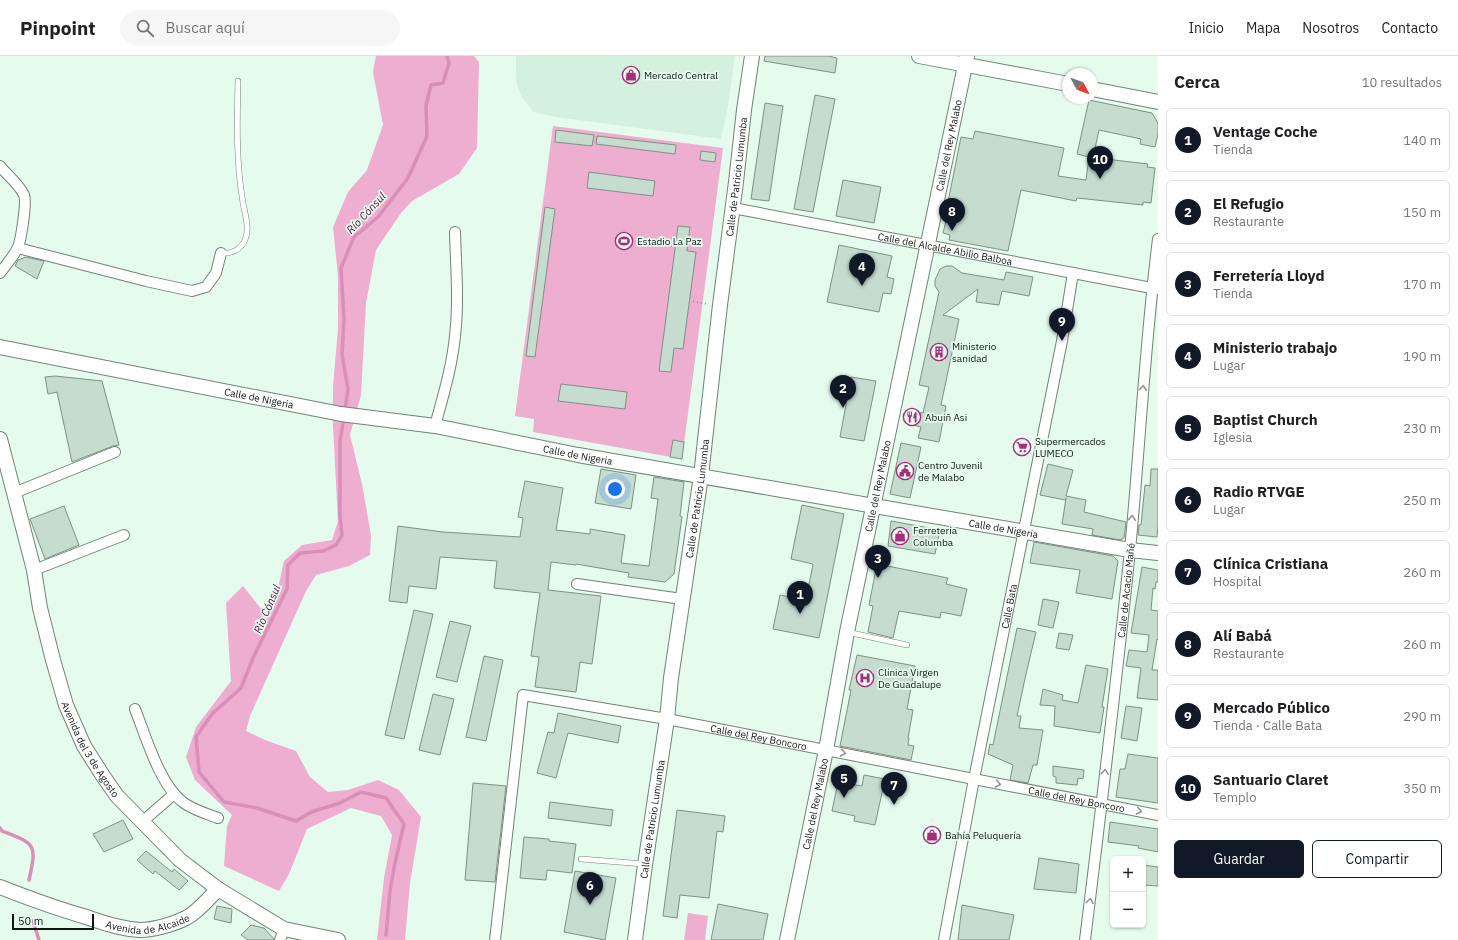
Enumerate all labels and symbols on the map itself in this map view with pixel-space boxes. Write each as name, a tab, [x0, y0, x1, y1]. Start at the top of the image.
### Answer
shop icon: Mercado Central	[621, 65, 641, 85]
north arrow	[1062, 68, 1098, 104]
place label: Mercado Central	[644, 69, 718, 82]
street label: Calle del Rey Malabo	[933, 98, 965, 192]
street label: Calle de Patricio Lumumba	[723, 116, 750, 237]
pin: 10	[1087, 146, 1113, 179]
water label: Río Cónsul	[343, 189, 389, 237]
pin: 8	[939, 198, 965, 231]
street label: Calle del Alcalde Abilio Balboa	[877, 230, 1014, 268]
sports icon: Estadio La Paz	[614, 231, 634, 251]
place label: Estadio La Paz	[637, 235, 702, 248]
pin: 4	[849, 253, 875, 286]
pin: 9	[1049, 308, 1075, 341]
place label: Ministerio sanidad	[952, 340, 997, 365]
building icon: Ministerio sanidad	[929, 342, 949, 362]
pin: 2	[830, 375, 856, 408]
street label: Calle de Nigeria	[223, 385, 295, 412]
one-way arrow	[1139, 385, 1148, 391]
restaurant icon: Abuiñ Asi	[902, 407, 922, 427]
place label: Abuiñ Asi	[925, 411, 967, 424]
place label: Supermercados LUMECO	[1035, 435, 1106, 460]
supermarket icon: Supermercados LUMECO	[1012, 437, 1032, 457]
street label: Calle de Patricio Lumumba	[683, 438, 712, 559]
street label: Calle del Rey Malabo	[862, 439, 894, 533]
street label: Calle de Nigeria	[542, 442, 614, 468]
place label: Centro Juvenil de Malabo	[918, 459, 983, 484]
public building icon: Centro Juvenil de Malabo	[895, 461, 915, 481]
your location	[605, 479, 625, 499]
one-way arrow	[1128, 515, 1137, 521]
street label: Calle de Nigeria	[968, 516, 1040, 541]
place label: Ferretería Columba	[913, 524, 958, 549]
shop icon: Ferretería Columba	[890, 526, 910, 546]
street label: Calle de Acacio Mañé	[1115, 542, 1138, 639]
pin: 3	[865, 545, 891, 578]
pin: 1	[787, 581, 813, 614]
water label: Río Cónsul	[250, 582, 284, 635]
street label: Calle Bata	[998, 582, 1020, 630]
place label: Clínica Virgen De Guadalupe	[878, 666, 942, 691]
hospital icon: Clínica Virgen De Guadalupe	[855, 668, 875, 688]
street label: Avenida del 3 de Agosto	[58, 700, 122, 800]
street label: Calle del Rey Boncoro	[709, 722, 808, 753]
one-way arrow	[839, 749, 846, 757]
street label: Calle del Rey Malabo	[800, 757, 831, 851]
street label: Calle de Patricio Lumumba	[637, 758, 668, 879]
pin: 5	[831, 765, 857, 798]
one-way arrow	[1100, 769, 1109, 775]
pin: 7	[881, 772, 907, 805]
one-way arrow	[994, 779, 1001, 787]
street label: Calle del Rey Boncoro	[1027, 784, 1126, 815]
one-way arrow	[1136, 807, 1142, 815]
shop icon: Bahía Peluquería	[922, 825, 942, 845]
place label: Bahía Peluquería	[945, 829, 1022, 842]
pin: 6	[577, 872, 603, 905]
one-way arrow	[1085, 898, 1094, 904]
street label: Avenida de Alcaide	[104, 911, 192, 937]
scale bar	[12, 912, 94, 931]

